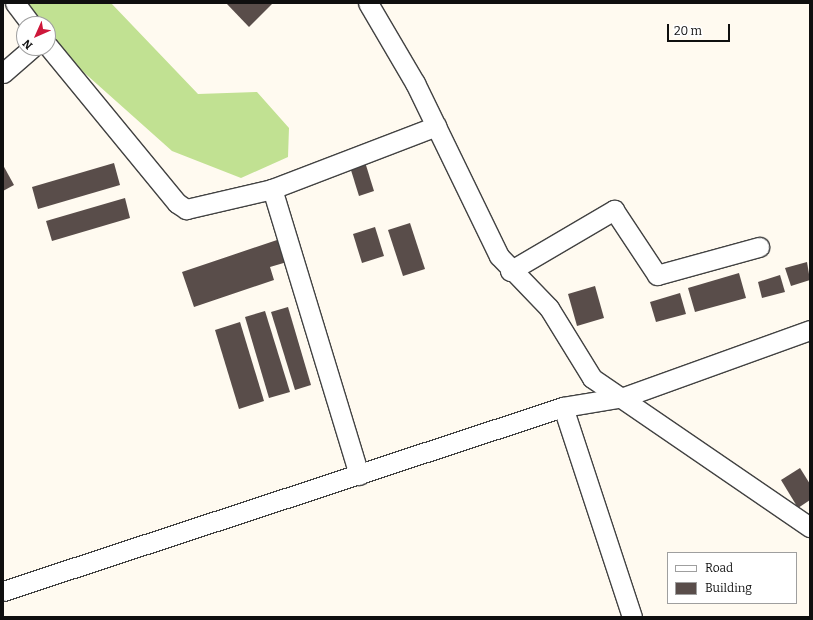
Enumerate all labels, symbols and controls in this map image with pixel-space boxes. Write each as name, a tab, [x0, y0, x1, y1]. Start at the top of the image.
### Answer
north arrow	[16, 16, 56, 56]
scale bar	[669, 16, 732, 42]
text: 20 m	[674, 24, 702, 38]
text: N	[20, 37, 35, 52]
legend	[667, 552, 797, 604]
text: Road	[705, 561, 733, 575]
text: Building	[705, 581, 752, 595]

